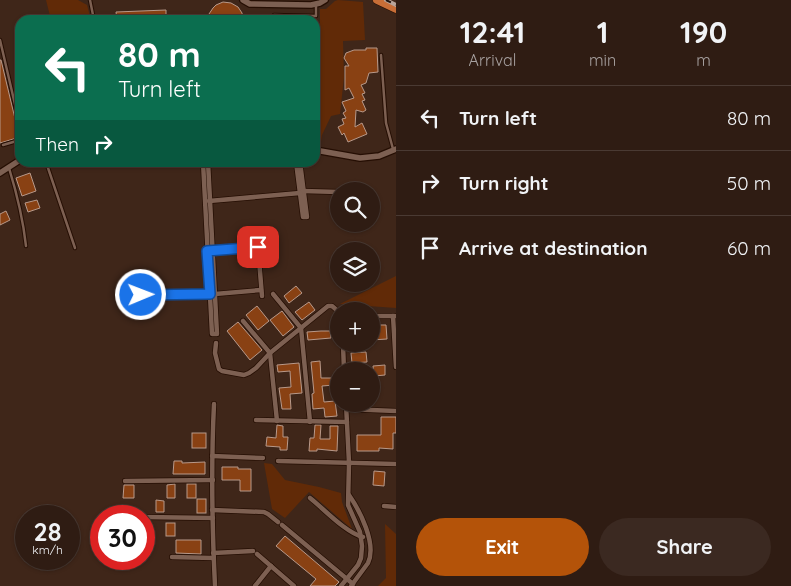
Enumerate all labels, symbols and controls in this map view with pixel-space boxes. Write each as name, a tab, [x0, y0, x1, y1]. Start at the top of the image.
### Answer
text: 12:41	[460, 13, 525, 51]
text: 1	[597, 13, 608, 51]
text: 190	[680, 13, 727, 51]
text: 80 m	[118, 32, 201, 76]
icon: left	[35, 35, 100, 100]
text: Arrival	[469, 50, 516, 70]
text: min	[589, 50, 616, 70]
text: m	[696, 50, 711, 70]
text: Turn left	[118, 75, 201, 103]
icon: left	[416, 104, 444, 132]
text: Turn left	[459, 106, 537, 130]
text: 80 m	[727, 106, 771, 130]
icon: right	[89, 130, 117, 158]
text: Then	[35, 132, 79, 156]
icon: right	[416, 169, 444, 197]
text: Turn right	[459, 171, 548, 195]
text: 50 m	[727, 171, 771, 195]
map controls	[330, 182, 380, 412]
button: search	[330, 182, 380, 232]
pin	[237, 226, 279, 268]
icon: arrive	[244, 233, 272, 261]
icon: arrive	[416, 234, 444, 262]
text: Arrive at destination	[459, 236, 648, 260]
text: 60 m	[727, 236, 771, 260]
button: layers	[330, 242, 380, 292]
position arrow	[114, 268, 166, 320]
button: +	[330, 302, 380, 352]
button: −	[330, 362, 380, 412]
speed limit sign: 30	[90, 505, 155, 570]
text: 28	[34, 516, 61, 547]
button: Exit	[416, 518, 589, 576]
button: Share	[599, 518, 771, 576]
text: km/h	[32, 542, 63, 557]

